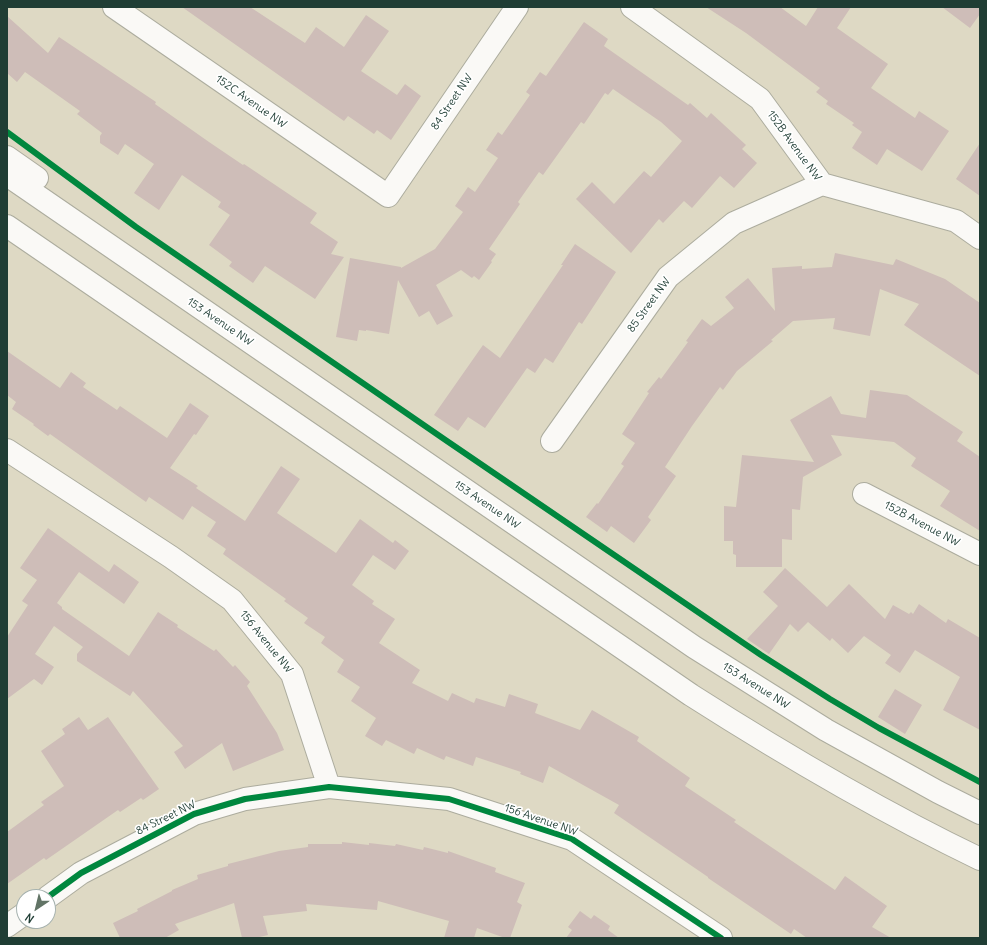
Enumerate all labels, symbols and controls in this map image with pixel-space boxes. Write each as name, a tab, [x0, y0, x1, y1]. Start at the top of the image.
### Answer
street label: 84 Street NW	[428, 71, 476, 133]
street label: 152C Avenue NW	[213, 73, 289, 131]
street label: 152B Avenue NW	[764, 108, 824, 184]
street label: 85 Street NW	[625, 275, 673, 335]
street label: 153 Avenue NW	[185, 295, 255, 349]
street label: 153 Avenue NW	[452, 478, 522, 532]
street label: 152B Avenue NW	[882, 499, 962, 549]
street label: 156 Avenue NW	[237, 608, 295, 676]
street label: 153 Avenue NW	[720, 660, 792, 712]
street label: 84 Street NW	[134, 798, 198, 838]
street label: 156 Avenue NW	[503, 801, 579, 839]
north arrow	[16, 889, 56, 929]
text: N	[23, 910, 37, 926]

